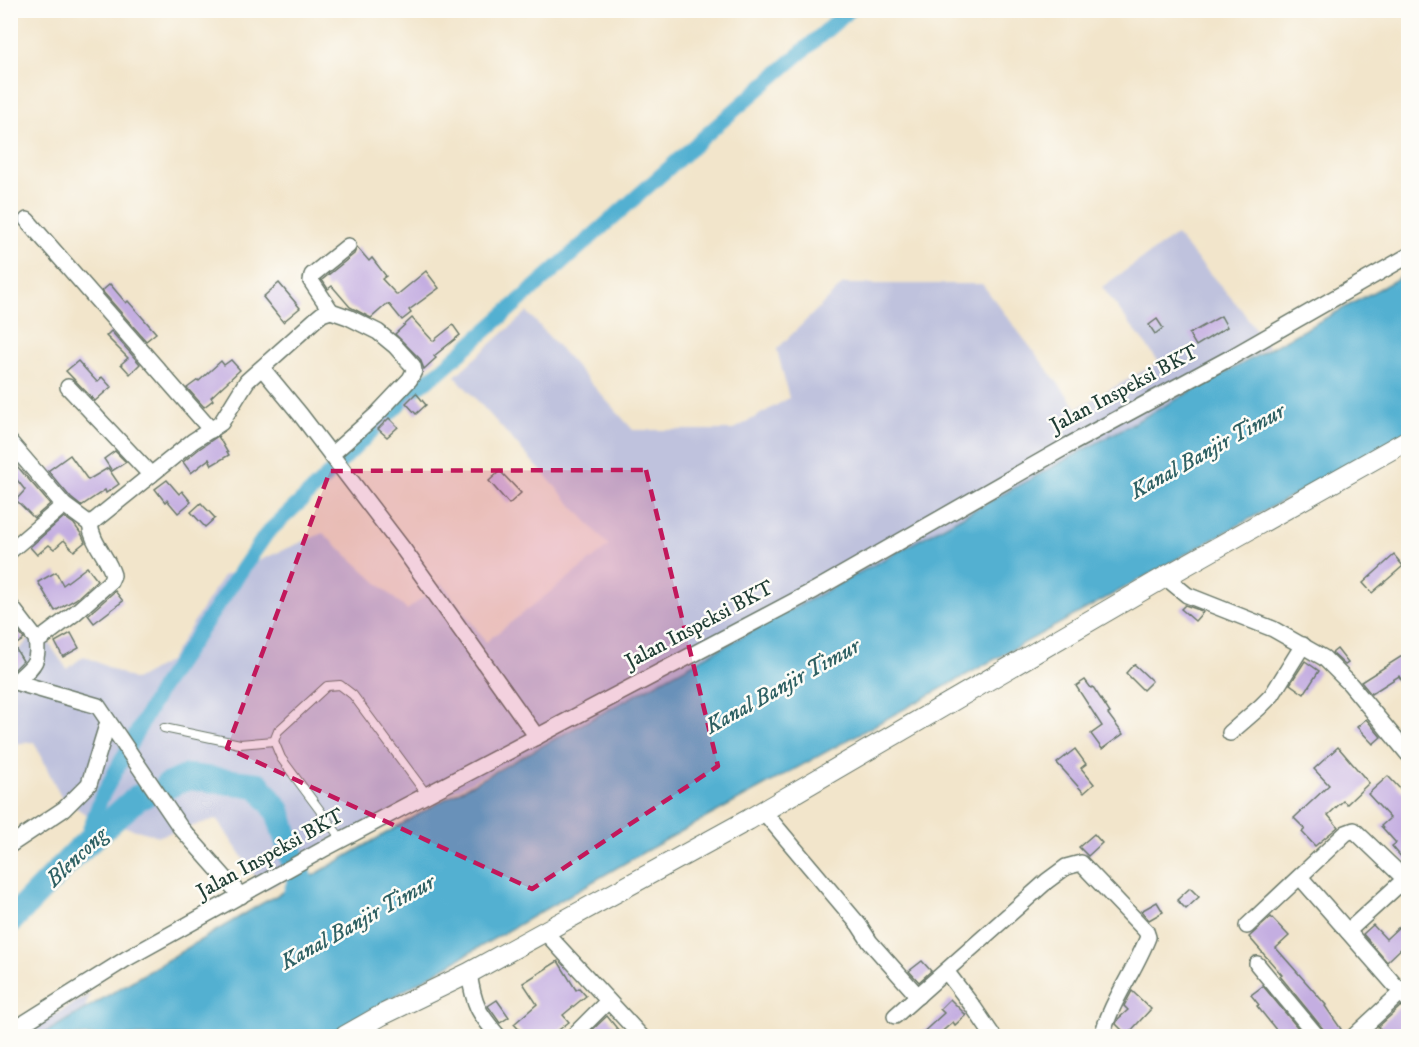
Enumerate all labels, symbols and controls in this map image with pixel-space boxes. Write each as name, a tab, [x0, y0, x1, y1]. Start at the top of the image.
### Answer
street label: Jalan Inspeksi BKT	[1044, 339, 1203, 440]
water label: Kanal Banjir Timur	[1125, 397, 1292, 505]
street label: Jalan Inspeksi BKT	[619, 575, 778, 676]
water label: Kanal Banjir Timur	[700, 632, 867, 740]
street label: Jalan Inspeksi BKT	[191, 803, 349, 906]
water label: Blencong	[40, 820, 115, 893]
water label: Kanal Banjir Timur	[275, 868, 442, 976]

